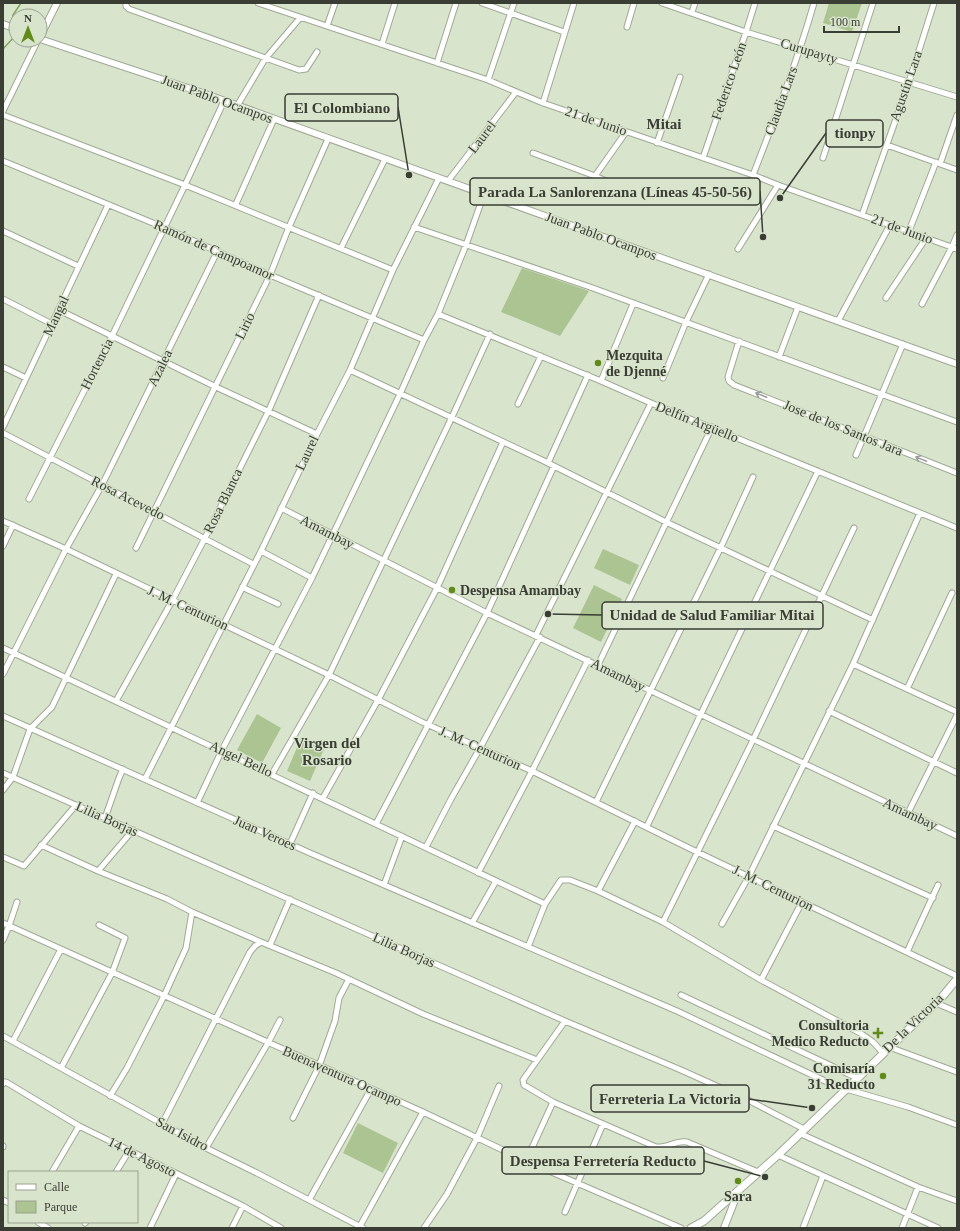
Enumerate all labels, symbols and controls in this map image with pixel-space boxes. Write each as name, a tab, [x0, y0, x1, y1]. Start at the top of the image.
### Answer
north arrow	[8, 8, 48, 48]
scale bar	[824, 8, 899, 34]
text: N	[24, 12, 32, 24]
text: 100 m	[830, 15, 861, 29]
street label: Curupayty	[779, 35, 839, 67]
street label: Federico León	[709, 40, 749, 122]
street label: Agustín Lara	[887, 48, 925, 123]
street label: Claudia Lars	[762, 65, 800, 137]
street label: Juan Pablo Ocampos	[159, 72, 275, 126]
callout: El Colombiano	[285, 94, 398, 121]
text: El Colombiano	[294, 100, 390, 116]
street label: 21 de Junio	[563, 103, 629, 139]
district label: Mitai	[647, 116, 682, 132]
street label: Laurel	[465, 118, 499, 156]
callout: tionpy	[826, 120, 883, 147]
text: tionpy	[835, 125, 876, 141]
callout: Parada La Sanlorenzana (Líneas 45-50-56)	[470, 178, 760, 205]
text: Parada La Sanlorenzana (Líneas 45-50-56)	[478, 184, 752, 201]
street label: Juan Pablo Ocampos	[543, 209, 659, 263]
street label: 21 de Junio	[869, 211, 935, 247]
street label: Ramón de Campoamor	[152, 217, 277, 283]
street label: Mangal	[40, 293, 72, 339]
street label: Lirio	[232, 310, 258, 342]
street label: Hortencia	[78, 335, 117, 392]
street label: Azalea	[145, 347, 176, 389]
place label: Mezquita de Djenné	[606, 348, 666, 379]
marker: Mezquita de Djenné	[593, 358, 603, 368]
one-way arrow	[755, 391, 767, 399]
street label: Jose de los Santos Jara	[781, 397, 906, 459]
street label: Delfín Argüello	[653, 399, 741, 445]
street label: Laurel	[292, 433, 322, 473]
one-way arrow	[915, 454, 927, 462]
street label: Rosa Blanca	[201, 465, 246, 536]
street label: Rosa Acevedo	[89, 473, 167, 523]
street label: Amambay	[298, 512, 356, 552]
street label: J. M. Centurion	[145, 583, 231, 633]
place label: Despensa Amambay	[460, 583, 581, 598]
marker: Despensa Amambay	[447, 585, 457, 595]
callout: Unidad de Salud Familiar Mitai	[602, 602, 823, 629]
text: Unidad de Salud Familiar Mitai	[610, 607, 814, 623]
street label: Amambay	[588, 655, 648, 695]
street label: J. M. Centurion	[437, 723, 523, 773]
district label: Virgen del Rosario	[294, 735, 360, 768]
street label: Angel Bello	[207, 738, 275, 780]
street label: Amambay	[880, 795, 940, 833]
street label: Lilia Borjas	[74, 799, 140, 839]
street label: Juan Veroes	[231, 813, 299, 853]
street label: J. M. Centurion	[730, 862, 816, 914]
street label: Lilia Borjas	[371, 930, 437, 970]
street label: De la Victoria	[880, 990, 947, 1056]
place label: Consultoria Medico Reducto	[771, 1018, 869, 1049]
marker: Consultoria Medico Reducto	[872, 1027, 884, 1039]
street label: Buenaventura Ocampo	[280, 1043, 404, 1109]
place label: Comisaría 31 Reducto	[808, 1061, 875, 1092]
marker: Comisaría 31 Reducto	[878, 1071, 888, 1081]
callout: Ferreteria La Victoria	[591, 1085, 749, 1112]
text: Ferreteria La Victoria	[599, 1091, 742, 1107]
street label: San Isidro	[153, 1114, 211, 1154]
street label: 14 de Agosto	[106, 1134, 178, 1180]
callout: Despensa Ferretería Reducto	[502, 1147, 704, 1174]
text: Despensa Ferretería Reducto	[510, 1153, 696, 1169]
legend	[8, 1171, 138, 1223]
marker: Sara	[733, 1176, 743, 1186]
text: Calle	[44, 1180, 69, 1194]
place label: Sara	[724, 1189, 752, 1204]
text: Parque	[44, 1200, 77, 1214]

